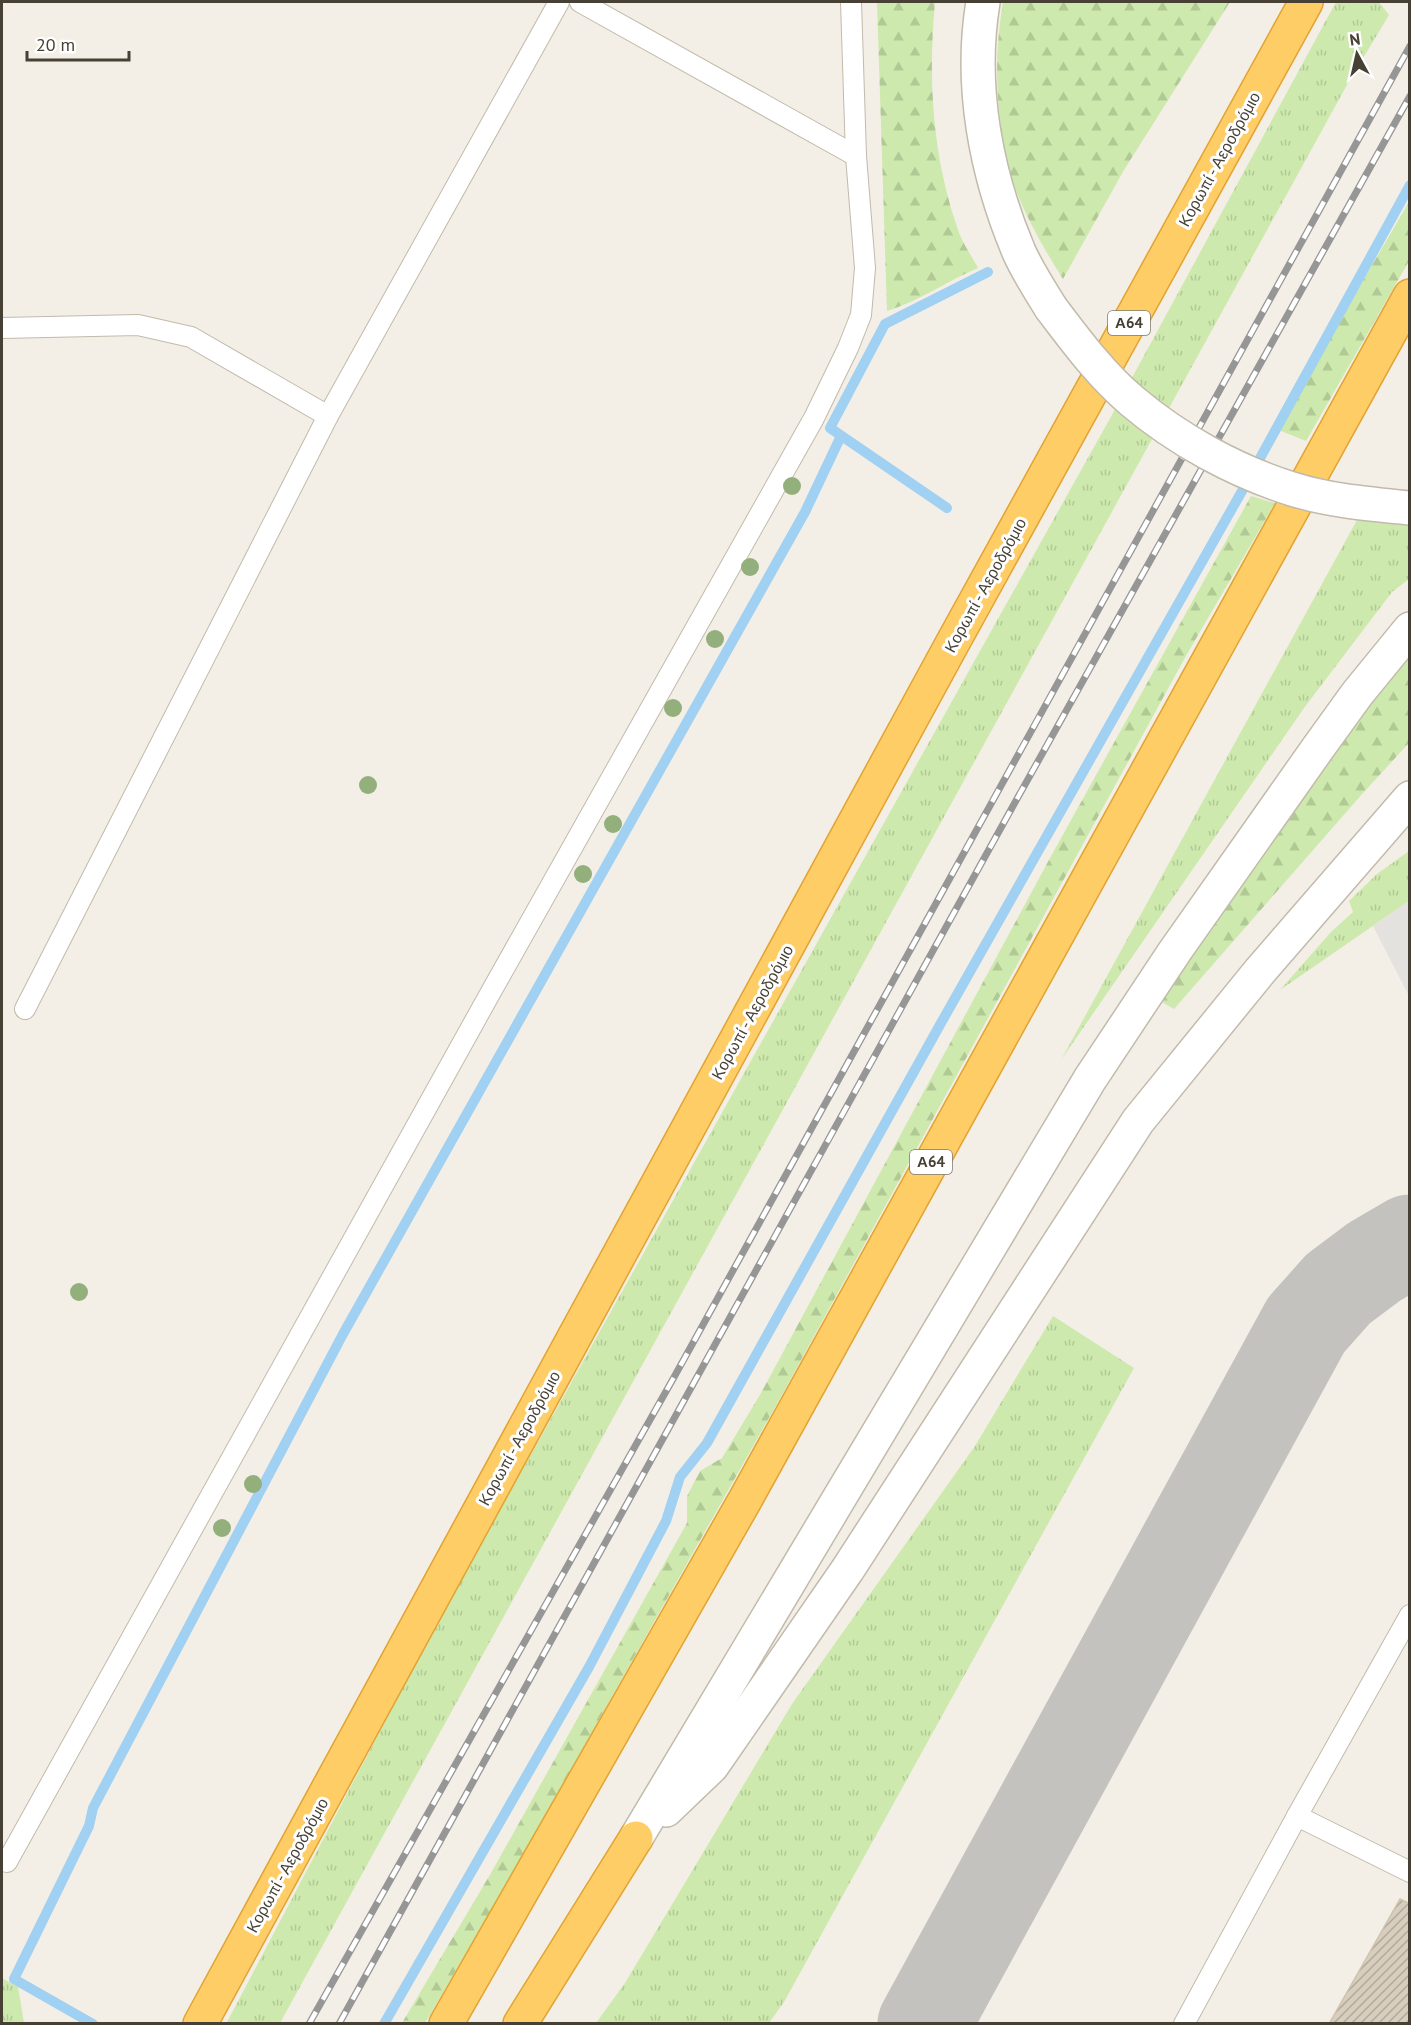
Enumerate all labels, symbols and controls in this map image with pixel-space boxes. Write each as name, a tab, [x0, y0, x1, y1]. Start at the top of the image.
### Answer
scale bar	[27, 24, 129, 62]
north arrow	[1327, 24, 1387, 84]
text: N	[1348, 29, 1362, 50]
text: 20 m	[36, 33, 75, 56]
street label: Κορωπί - Αεροδρόμιο	[1174, 88, 1264, 230]
road number: Α64	[1108, 311, 1150, 335]
street label: Κορωπί - Αεροδρόμιο	[940, 514, 1030, 656]
street label: Κορωπί - Αεροδρόμιο	[707, 941, 797, 1083]
road number: Α64	[910, 1150, 952, 1174]
street label: Κορωπί - Αεροδρόμιο	[474, 1367, 564, 1509]
street label: Κορωπί - Αεροδρόμιο	[242, 1794, 332, 1936]

